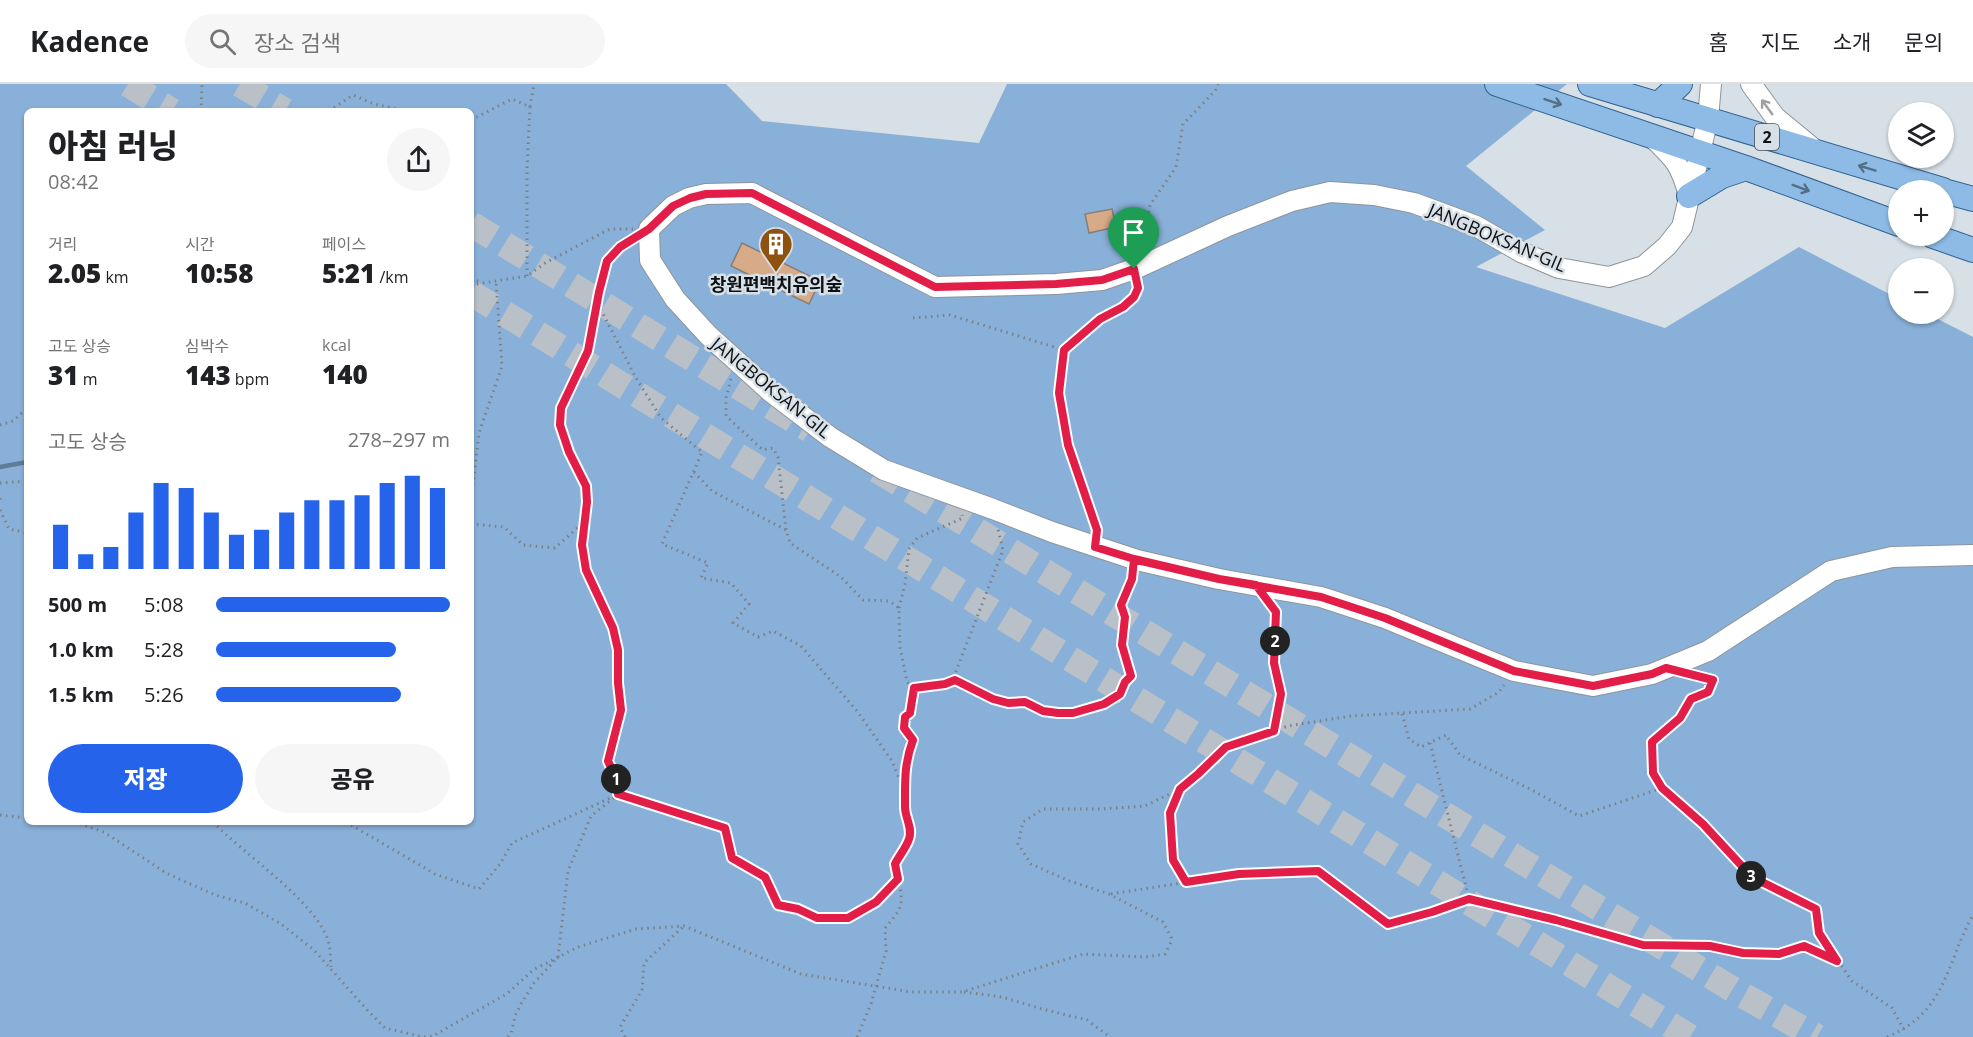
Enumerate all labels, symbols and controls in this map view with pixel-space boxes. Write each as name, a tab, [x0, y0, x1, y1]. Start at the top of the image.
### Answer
search box	[185, 14, 605, 68]
text: Kadence	[30, 22, 149, 60]
icon: search	[206, 25, 239, 58]
text: 장소 검색	[254, 27, 341, 57]
text: 홈	[1709, 28, 1728, 56]
text: 지도	[1761, 28, 1800, 56]
text: 소개	[1833, 28, 1871, 56]
text: 문의	[1904, 28, 1943, 56]
one-way arrow	[1543, 98, 1562, 109]
one-way arrow	[1761, 99, 1773, 115]
map controls	[1888, 102, 1954, 324]
button: layers	[1888, 102, 1954, 168]
text: 아침 러닝	[48, 123, 178, 168]
road number: 2	[1755, 124, 1779, 150]
button: share	[387, 128, 450, 191]
one-way arrow	[1858, 162, 1877, 173]
text: 08:42	[48, 168, 99, 195]
button: +	[1888, 180, 1954, 246]
one-way arrow	[1791, 183, 1810, 194]
street label: JANGBOKSAN-GIL	[1423, 196, 1570, 277]
pin	[1108, 207, 1159, 269]
icon: arrive	[1117, 216, 1150, 249]
building icon: 창원편백치유의숲	[758, 226, 794, 273]
text: 거리	[48, 233, 77, 255]
text: 시간	[185, 233, 214, 255]
text: 페이스	[322, 233, 366, 255]
text: 2.05	[48, 255, 101, 291]
text: 10:58	[185, 255, 253, 291]
text: 5:21	[322, 255, 375, 291]
button: −	[1888, 258, 1954, 324]
text: km	[101, 266, 129, 288]
text: /km	[375, 266, 408, 288]
place label: 창원편백치유의숲	[710, 272, 842, 296]
street label: JANGBOKSAN-GIL	[705, 330, 837, 443]
text: kcal	[322, 334, 351, 356]
text: 고도 상승	[48, 335, 111, 357]
text: 심박수	[185, 335, 229, 357]
text: 140	[322, 356, 368, 392]
text: 31	[48, 357, 78, 393]
text: 143	[185, 357, 231, 393]
text: m	[78, 368, 97, 390]
text: bpm	[231, 368, 269, 390]
text: 278–297 m	[348, 426, 450, 453]
text: 고도 상승	[48, 428, 127, 455]
text: 500 m	[48, 591, 107, 618]
text: 5:08	[144, 591, 184, 618]
pin: 2	[1260, 626, 1290, 656]
text: 2	[1270, 630, 1280, 652]
text: 1.0 km	[48, 636, 114, 663]
text: 5:28	[144, 636, 184, 663]
text: 1.5 km	[48, 681, 114, 708]
text: 5:26	[144, 681, 184, 708]
button: 저장	[48, 744, 243, 813]
button: 공유	[255, 744, 450, 813]
pin: 1	[601, 764, 631, 794]
text: 1	[611, 768, 621, 790]
pin: 3	[1736, 861, 1766, 891]
text: 3	[1746, 865, 1756, 887]

